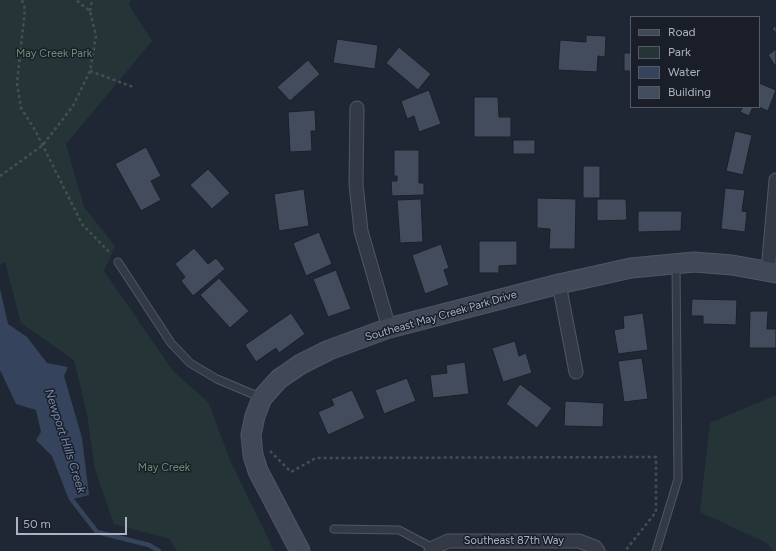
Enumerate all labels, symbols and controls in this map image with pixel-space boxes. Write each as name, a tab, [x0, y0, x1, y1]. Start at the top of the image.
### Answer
legend	[630, 16, 760, 108]
text: Road	[668, 25, 696, 39]
text: Park	[668, 45, 691, 59]
park label: May Creek Park	[16, 47, 92, 61]
text: Water	[668, 65, 700, 79]
text: Building	[668, 85, 711, 99]
street label: Southeast May Creek Park Drive	[364, 288, 518, 344]
water label: Newport Hills Creek	[41, 387, 89, 495]
park label: May Creek	[138, 461, 190, 475]
scale bar	[18, 509, 129, 535]
text: 50 m	[23, 517, 51, 531]
street label: Southeast 87th Way	[464, 534, 564, 548]

